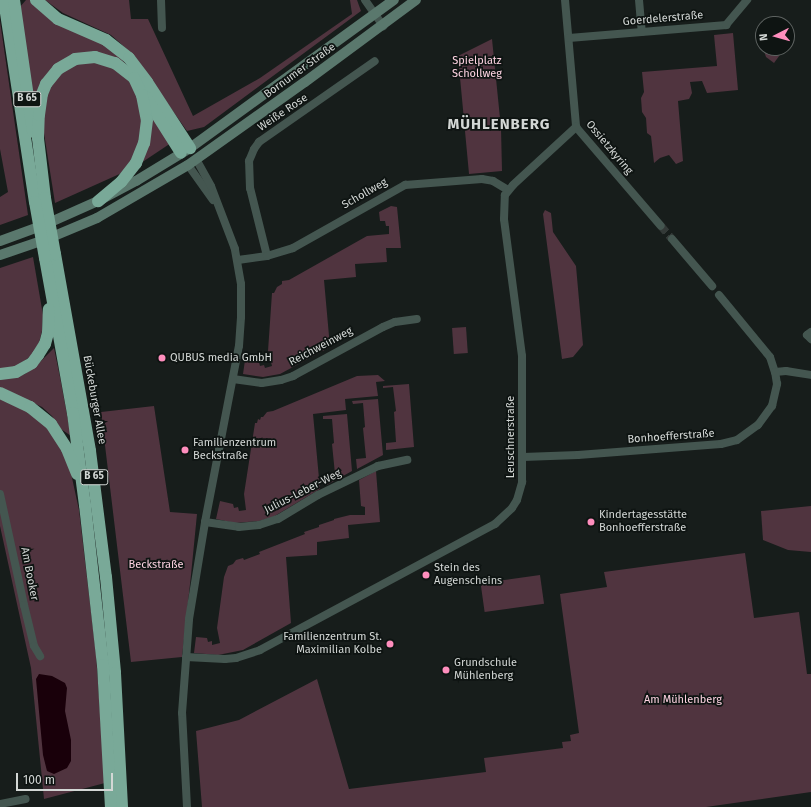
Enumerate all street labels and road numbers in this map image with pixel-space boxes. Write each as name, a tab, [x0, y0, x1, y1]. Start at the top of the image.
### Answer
street label: Goerdelerstraße	[622, 9, 704, 29]
street label: Bornumer Straße	[262, 41, 338, 101]
road number: B 65	[13, 91, 41, 107]
street label: Weiße Rose	[255, 91, 311, 135]
street label: Ossietzkyring	[583, 118, 635, 178]
street label: Schollweg	[340, 176, 390, 212]
street label: Reichweinweg	[287, 325, 355, 369]
street label: Bückeburger Allee	[80, 354, 108, 446]
street label: Leuschnerstraße	[504, 396, 518, 478]
street label: Bonhoefferstraße	[627, 427, 715, 447]
street label: Julius-Leber-Weg	[262, 467, 344, 517]
road number: B 65	[80, 469, 108, 485]
street label: Am Booker	[17, 546, 41, 602]

